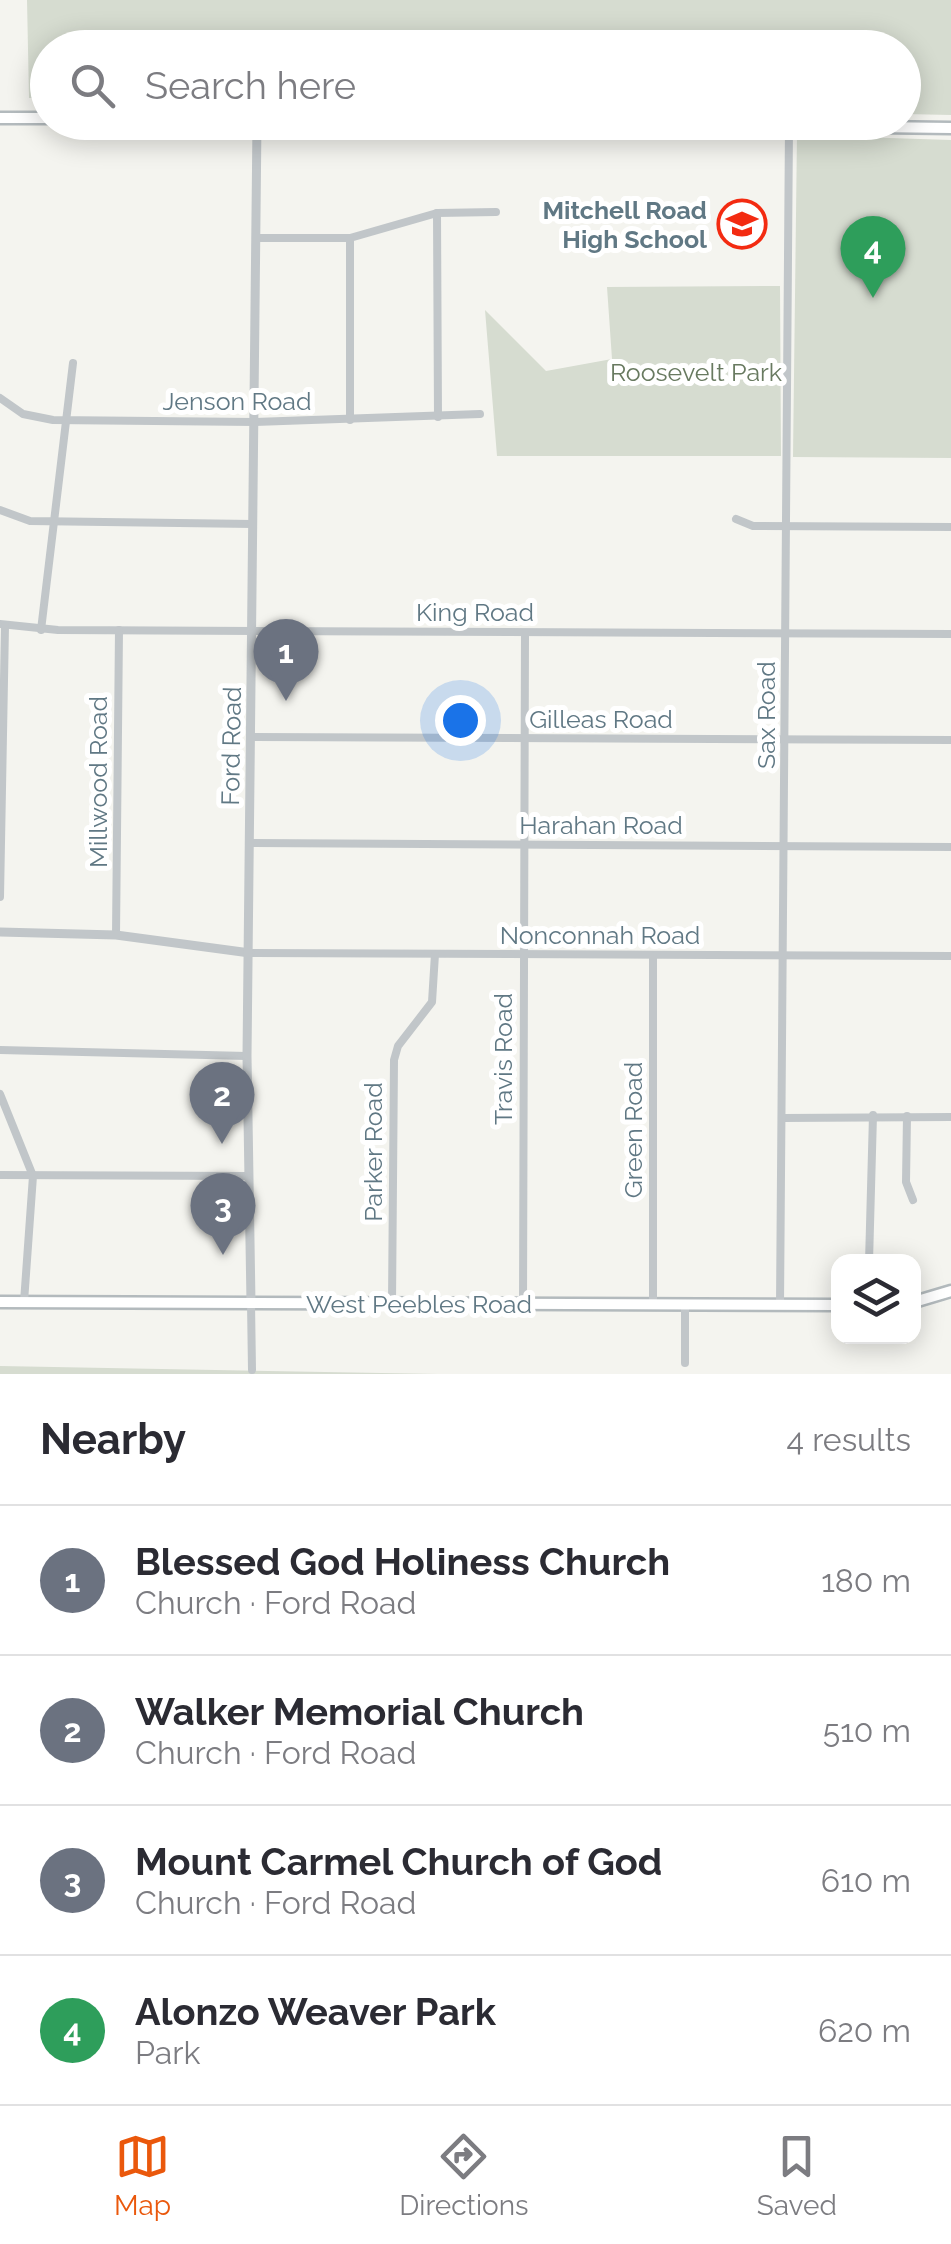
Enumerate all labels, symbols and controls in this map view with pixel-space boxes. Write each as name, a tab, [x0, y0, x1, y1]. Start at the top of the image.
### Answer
search box	[30, 30, 921, 140]
icon: search	[65, 58, 120, 113]
text: Search here	[145, 63, 356, 108]
place label: Mitchell Road High School	[542, 195, 707, 254]
school or university icon: Mitchell Road High School	[716, 198, 768, 250]
pin: 4	[840, 216, 906, 298]
park label: Roosevelt Park	[610, 357, 783, 387]
street label: Jenson Road	[163, 386, 311, 416]
street label: King Road	[416, 597, 534, 627]
pin: 1	[254, 618, 318, 701]
street label: Sax Road	[751, 661, 781, 769]
street label: Ford Road	[215, 686, 247, 806]
your location	[435, 695, 486, 746]
street label: Millwood Road	[83, 696, 113, 868]
street label: Gilleas Road	[529, 704, 673, 734]
street label: Harahan Road	[519, 810, 683, 840]
street label: Nonconnah Road	[500, 920, 700, 950]
street label: Travis Road	[488, 993, 518, 1125]
pin: 2	[190, 1062, 254, 1144]
street label: Green Road	[618, 1062, 648, 1198]
street label: Parker Road	[358, 1082, 388, 1222]
pin: 3	[190, 1172, 256, 1255]
map controls	[831, 1254, 921, 1344]
button: layers	[831, 1254, 921, 1344]
street label: West Peebles Road	[306, 1289, 532, 1319]
text: Nearby	[40, 1415, 186, 1464]
text: 4 results	[787, 1421, 911, 1458]
text: Blessed God Holiness Church	[135, 1539, 670, 1584]
text: 1	[65, 1562, 80, 1599]
text: 180 m	[821, 1562, 911, 1599]
text: Church · Ford Road	[135, 1584, 416, 1621]
text: Walker Memorial Church	[135, 1689, 584, 1734]
text: 2	[63, 1712, 82, 1749]
text: 510 m	[823, 1712, 911, 1749]
text: Church · Ford Road	[135, 1734, 416, 1771]
text: Mount Carmel Church of God	[135, 1839, 662, 1884]
text: 3	[64, 1862, 81, 1899]
text: 610 m	[821, 1862, 911, 1899]
text: Church · Ford Road	[135, 1884, 416, 1921]
text: Alonzo Weaver Park	[135, 1989, 496, 2034]
text: 4	[63, 2012, 82, 2049]
text: 620 m	[818, 2012, 911, 2049]
text: Park	[135, 2034, 200, 2071]
tab: Map	[114, 2129, 171, 2222]
tab: Directions	[399, 2129, 529, 2222]
tab: Saved	[757, 2129, 837, 2222]

